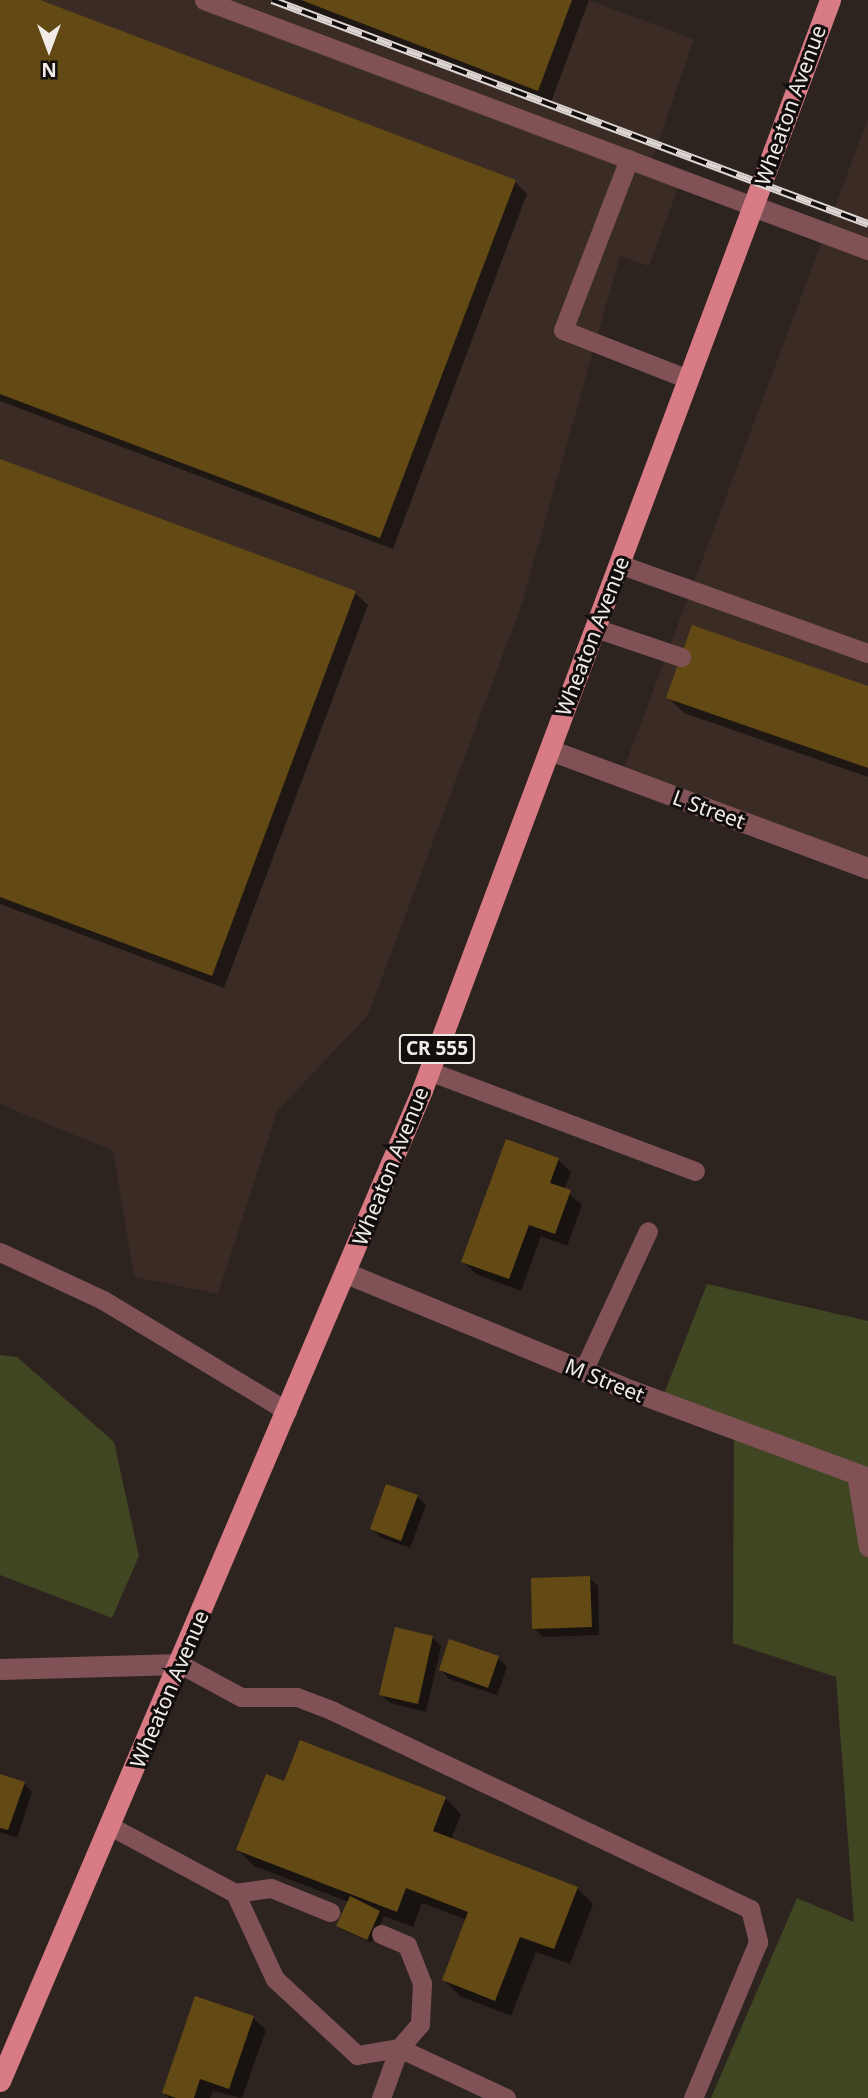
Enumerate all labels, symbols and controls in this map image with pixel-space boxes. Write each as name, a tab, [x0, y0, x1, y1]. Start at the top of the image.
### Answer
north arrow	[14, 14, 84, 84]
street label: Wheaton Avenue	[749, 21, 831, 189]
text: N	[41, 57, 57, 83]
street label: Wheaton Avenue	[550, 553, 634, 719]
street label: L Street	[669, 784, 749, 834]
road number: CR 555	[398, 1034, 476, 1064]
street label: Wheaton Avenue	[347, 1083, 433, 1249]
street label: M Street	[562, 1353, 648, 1407]
street label: Wheaton Avenue	[124, 1606, 214, 1772]

